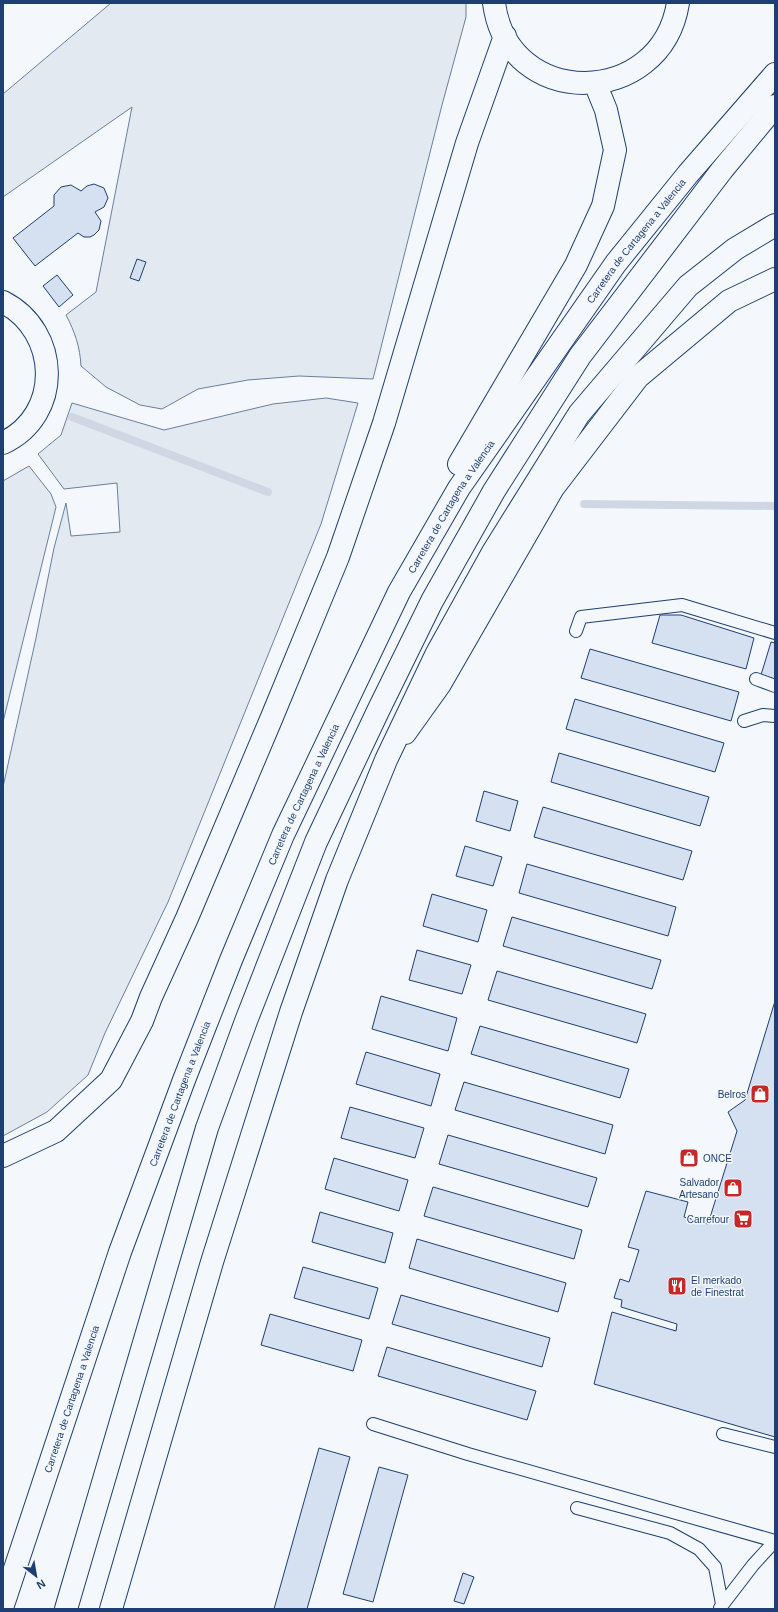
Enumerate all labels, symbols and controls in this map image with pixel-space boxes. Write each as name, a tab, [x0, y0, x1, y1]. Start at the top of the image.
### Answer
street label: Carretera de Cartagena a Valencia	[585, 176, 688, 305]
street label: Carretera de Cartagena a Valencia	[406, 438, 497, 575]
street label: Carretera de Cartagena a Valencia	[266, 722, 341, 867]
street label: Carretera de Cartagena a Valencia	[147, 1019, 213, 1168]
shop icon: Belros	[749, 1083, 771, 1105]
place label: Belros	[718, 1089, 746, 1100]
shop icon: ONCE	[678, 1147, 700, 1169]
place label: ONCE	[703, 1153, 732, 1164]
place label: Salvador Artesano	[679, 1177, 720, 1200]
shop icon: Salvador Artesano	[722, 1177, 744, 1199]
supermarket icon: Carrefour	[732, 1208, 754, 1230]
place label: Carrefour	[687, 1214, 730, 1225]
restaurant icon: El merkado de Finestrat	[666, 1275, 688, 1297]
place label: El merkado de Finestrat	[691, 1275, 744, 1298]
street label: Carretera de Cartagena a Valencia	[42, 1324, 101, 1474]
north arrow	[16, 1556, 56, 1596]
text: N	[35, 1577, 48, 1592]

